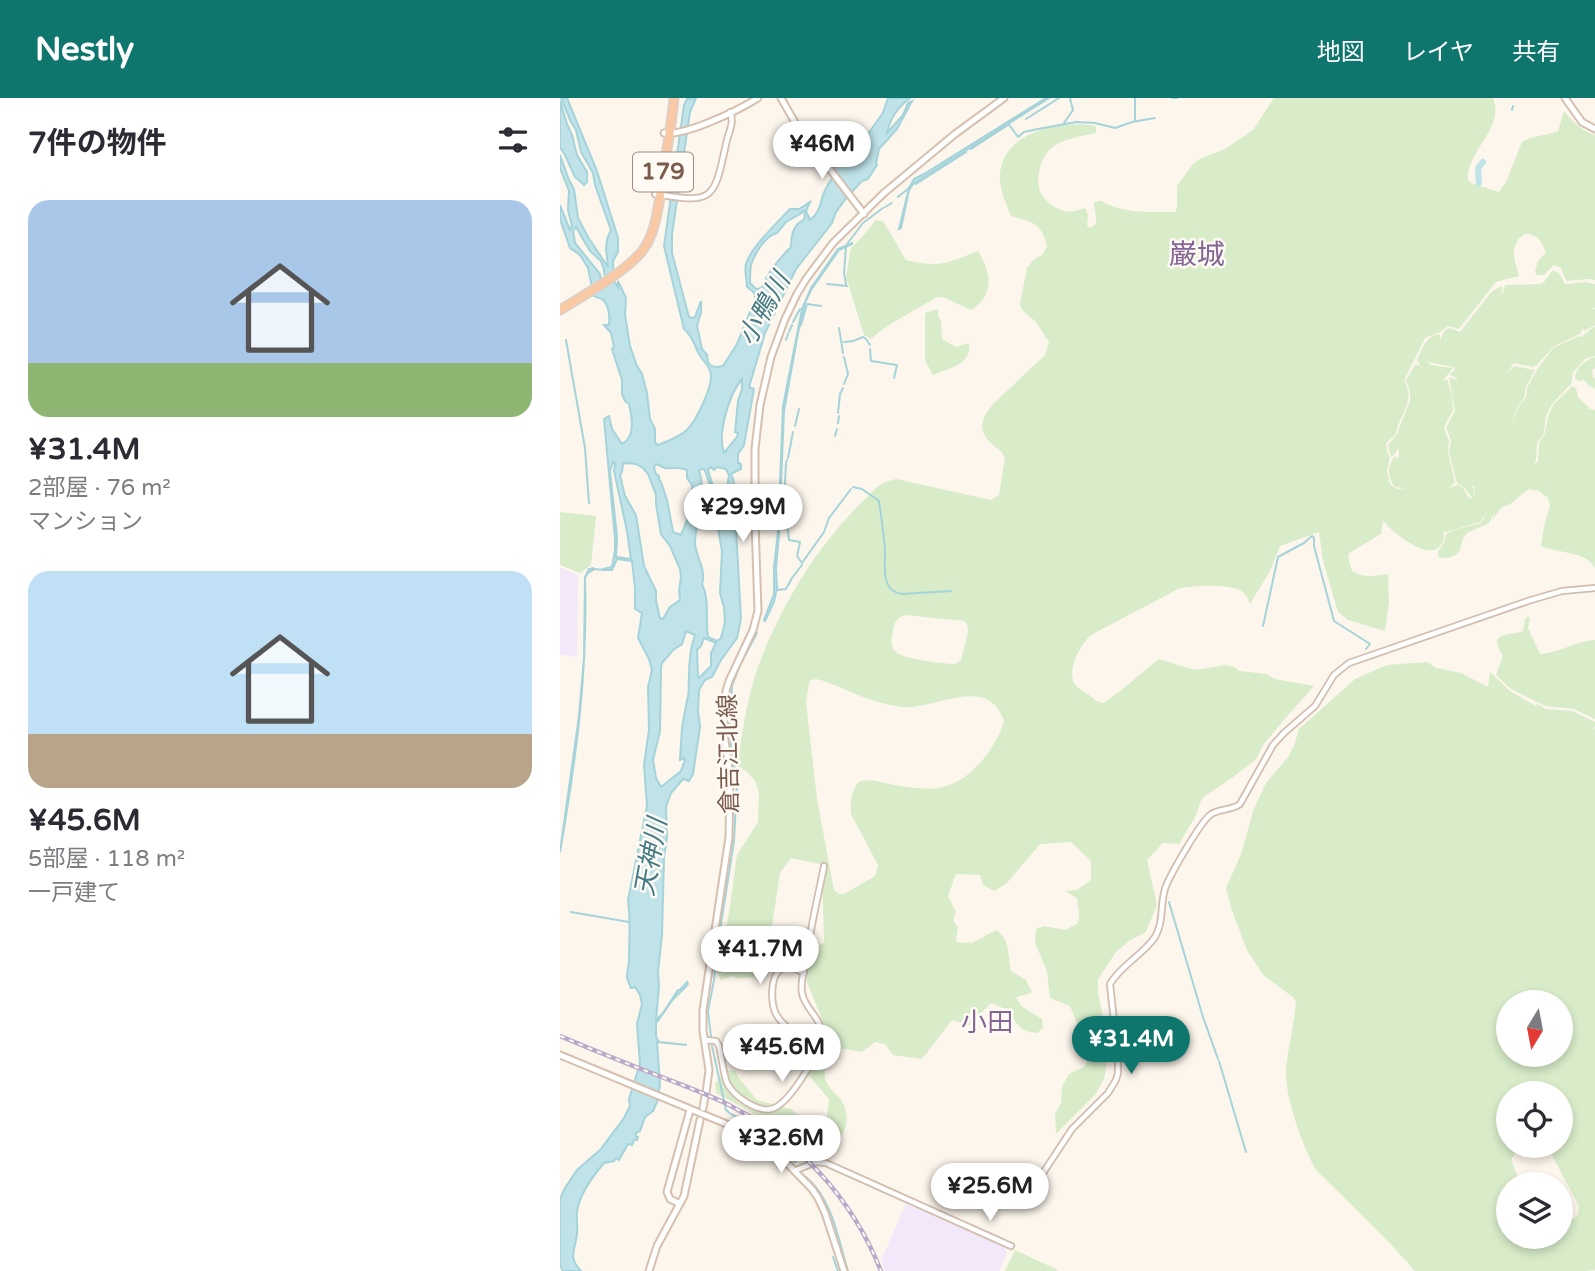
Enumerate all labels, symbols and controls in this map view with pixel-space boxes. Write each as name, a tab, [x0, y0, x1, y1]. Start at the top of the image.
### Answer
text: Nestly	[35, 30, 134, 69]
text: 地図	[1317, 38, 1365, 67]
text: レイヤ	[1403, 38, 1474, 67]
text: 共有	[1512, 38, 1560, 67]
icon: filters	[494, 121, 532, 159]
pin: ¥46M	[781, 122, 863, 181]
text: 7件の物件	[28, 125, 167, 162]
text: ¥46M	[789, 130, 855, 158]
road number: 179	[633, 152, 693, 192]
district label: 巌城	[1169, 238, 1225, 272]
icon: home	[217, 245, 343, 371]
water label: 小鴨川	[732, 265, 798, 351]
text: ¥31.4M	[28, 431, 140, 468]
text: 2部屋 · 76 m²	[28, 474, 171, 502]
pin: ¥29.9M	[686, 484, 800, 544]
text: ¥29.9M	[700, 493, 786, 521]
text: マンション	[28, 508, 143, 536]
icon: home	[217, 616, 343, 742]
street label: 倉吉江北線	[713, 694, 745, 814]
text: ¥45.6M	[28, 802, 141, 839]
water label: 天神川	[629, 813, 674, 898]
text: 5部屋 · 118 m²	[28, 845, 185, 873]
text: 一戸建て	[28, 879, 120, 907]
pin: ¥41.7M	[703, 926, 817, 986]
text: ¥41.7M	[717, 935, 803, 963]
north arrow	[1496, 990, 1573, 1068]
map controls	[1496, 990, 1573, 1249]
district label: 小田	[961, 1007, 1013, 1038]
pin: ¥31.4M	[1074, 1016, 1188, 1076]
pin: ¥45.6M	[725, 1024, 839, 1084]
text: ¥31.4M	[1088, 1025, 1174, 1053]
text: ¥45.6M	[739, 1033, 825, 1061]
button: locate	[1496, 1081, 1573, 1158]
pin: ¥32.6M	[724, 1116, 838, 1175]
text: ¥32.6M	[738, 1124, 824, 1152]
pin: ¥25.6M	[933, 1164, 1047, 1223]
text: ¥25.6M	[947, 1172, 1033, 1200]
button: layers	[1496, 1172, 1573, 1249]

